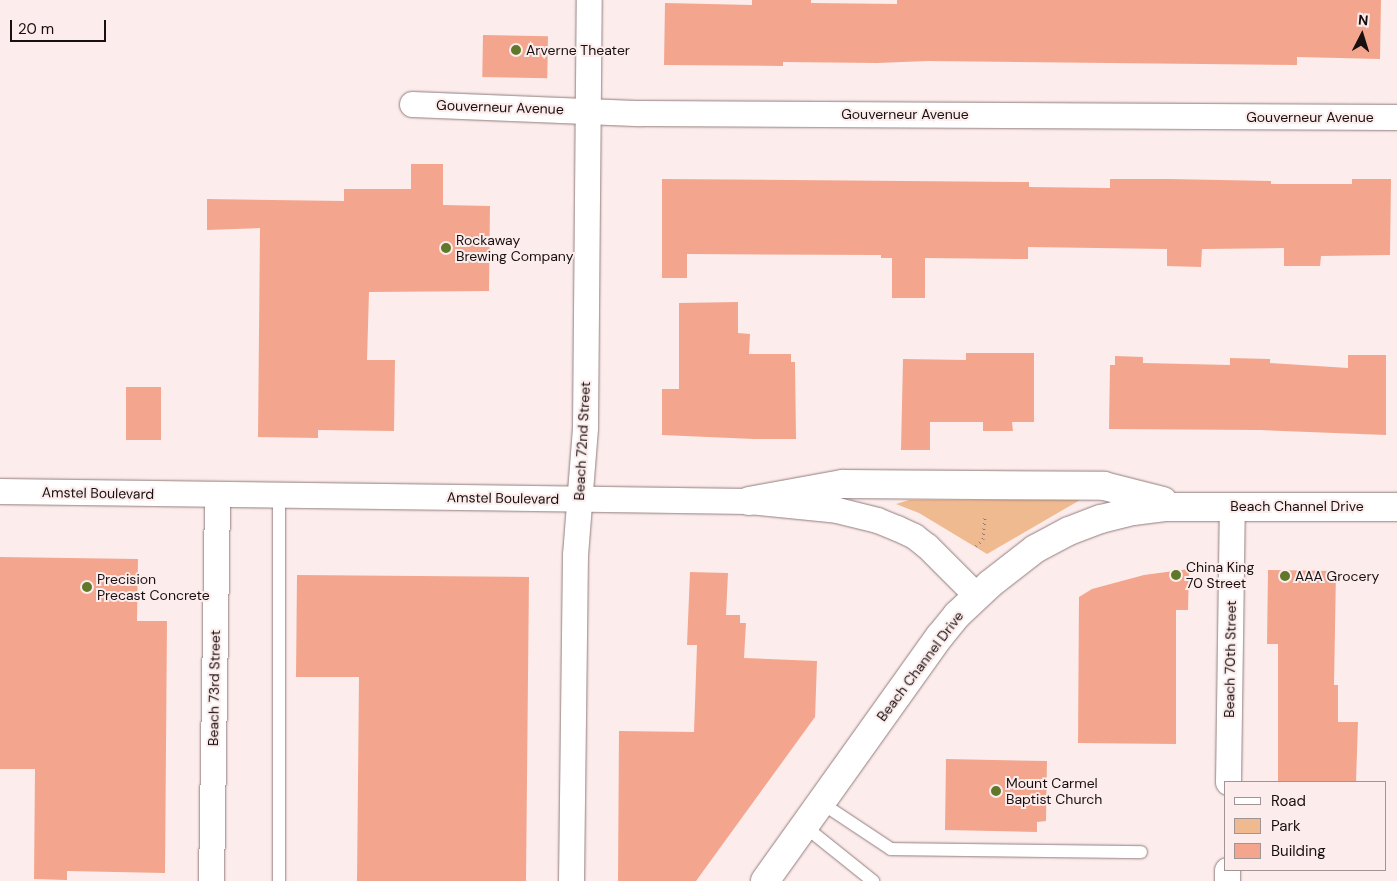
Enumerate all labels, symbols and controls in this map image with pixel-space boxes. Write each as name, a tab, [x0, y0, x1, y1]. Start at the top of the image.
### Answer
scale bar	[12, 10, 109, 42]
north arrow	[1337, 10, 1387, 60]
text: N	[1357, 11, 1369, 29]
text: 20 m	[18, 19, 54, 39]
place label: Arverne Theater	[526, 42, 630, 58]
marker: Arverne Theater	[510, 44, 522, 56]
street label: Gouverneur Avenue	[436, 96, 564, 118]
street label: Gouverneur Avenue	[841, 106, 969, 122]
street label: Gouverneur Avenue	[1246, 109, 1374, 125]
place label: Rockaway Brewing Company	[456, 232, 573, 264]
marker: Rockaway Brewing Company	[440, 242, 452, 254]
street label: Beach 72nd Street	[570, 381, 594, 501]
street label: Amstel Boulevard	[42, 484, 154, 502]
street label: Amstel Boulevard	[447, 489, 559, 507]
street label: Beach Channel Drive	[1230, 498, 1364, 514]
place label: China King 70 Street	[1186, 559, 1254, 592]
place label: AAA Grocery	[1295, 568, 1379, 584]
marker: China King 70 Street	[1170, 569, 1182, 581]
marker: AAA Grocery	[1279, 570, 1291, 582]
place label: Precision Precast Concrete	[97, 571, 210, 604]
marker: Precision Precast Concrete	[81, 581, 93, 593]
street label: Beach 70th Street	[1221, 600, 1239, 718]
street label: Beach Channel Drive	[873, 608, 967, 724]
street label: Beach 73rd Street	[205, 630, 223, 746]
place label: Mount Carmel Baptist Church	[1006, 775, 1102, 808]
legend	[1224, 781, 1387, 871]
marker: Mount Carmel Baptist Church	[990, 785, 1002, 797]
text: Road	[1271, 791, 1306, 811]
text: Park	[1271, 816, 1301, 836]
text: Building	[1271, 841, 1326, 861]

